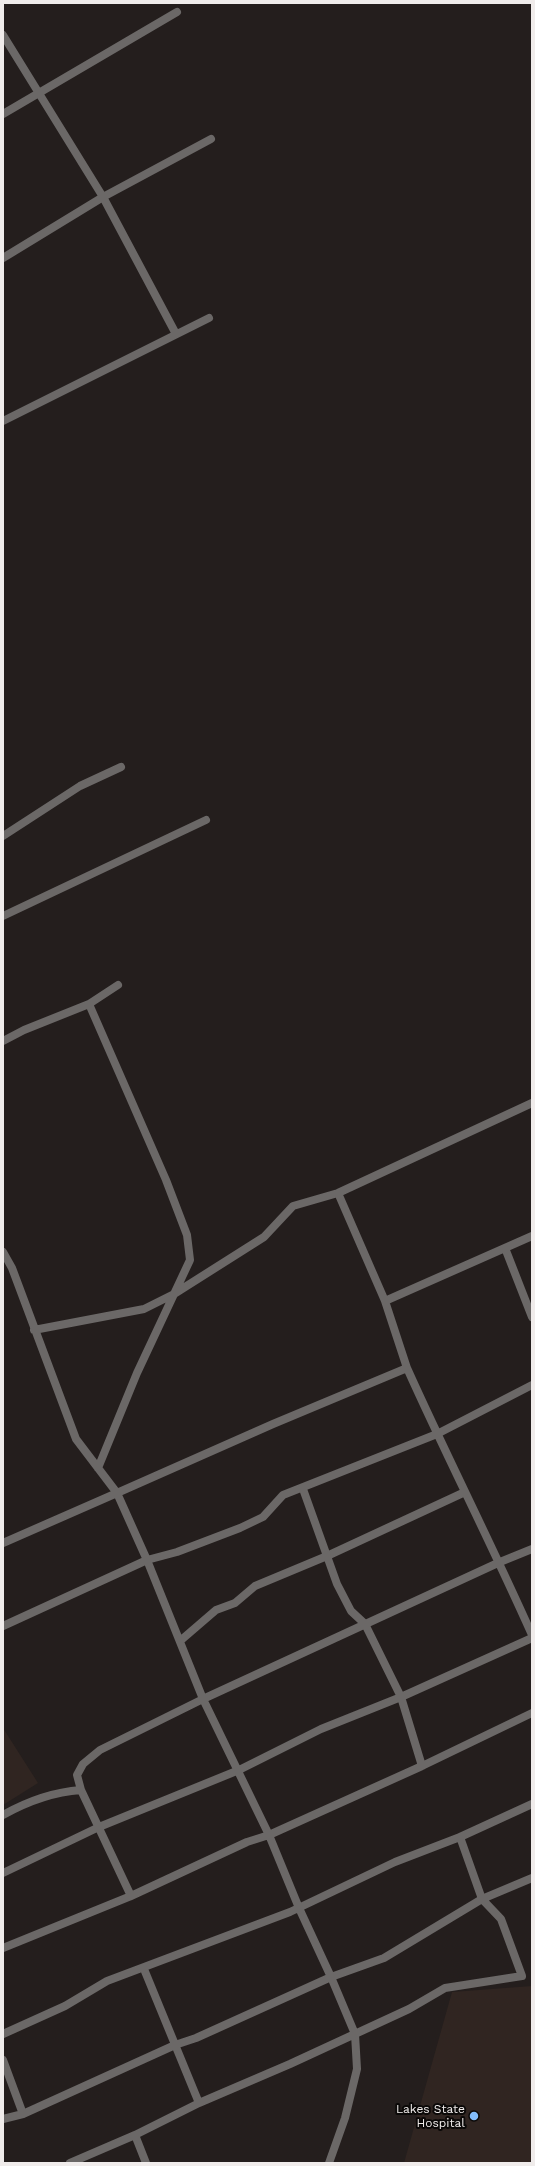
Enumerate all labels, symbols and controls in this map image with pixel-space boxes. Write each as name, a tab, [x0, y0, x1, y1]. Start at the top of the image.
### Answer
place label: Lakes State Hospital	[396, 2102, 465, 2130]
marker: Lakes State Hospital	[468, 2110, 480, 2122]

